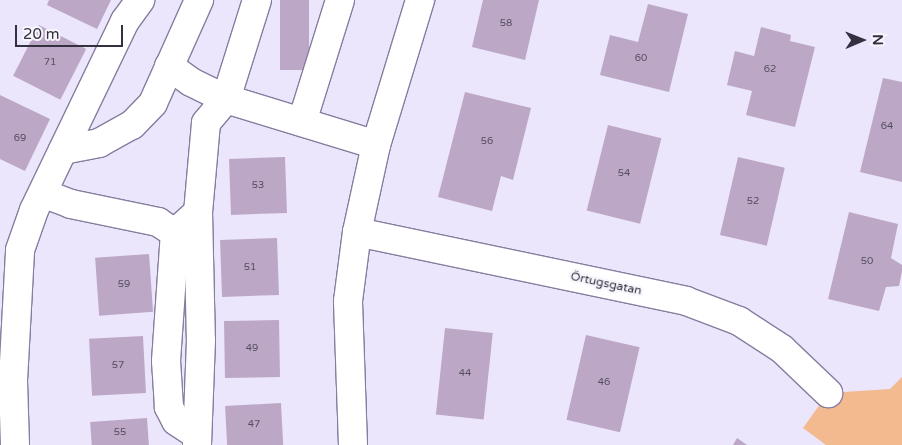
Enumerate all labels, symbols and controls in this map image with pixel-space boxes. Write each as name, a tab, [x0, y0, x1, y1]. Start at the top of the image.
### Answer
scale bar	[18, 15, 125, 47]
north arrow	[837, 15, 887, 65]
house number: 58	[500, 18, 512, 30]
text: 20 m	[23, 25, 60, 43]
text: N	[869, 34, 886, 46]
house number: 60	[635, 53, 647, 65]
house number: 71	[44, 57, 56, 69]
house number: 62	[764, 64, 776, 76]
house number: 64	[881, 121, 893, 133]
house number: 69	[14, 133, 26, 145]
house number: 56	[481, 136, 493, 148]
house number: 54	[618, 168, 630, 180]
house number: 53	[252, 180, 264, 192]
house number: 52	[747, 196, 759, 208]
house number: 50	[861, 256, 873, 268]
house number: 51	[244, 262, 256, 274]
street label: Örtugsgatan	[569, 269, 643, 299]
house number: 59	[118, 279, 130, 291]
house number: 49	[246, 343, 258, 355]
house number: 57	[112, 360, 124, 372]
house number: 44	[459, 368, 471, 380]
house number: 46	[598, 377, 610, 389]
house number: 47	[248, 419, 260, 431]
house number: 55	[114, 427, 126, 439]

